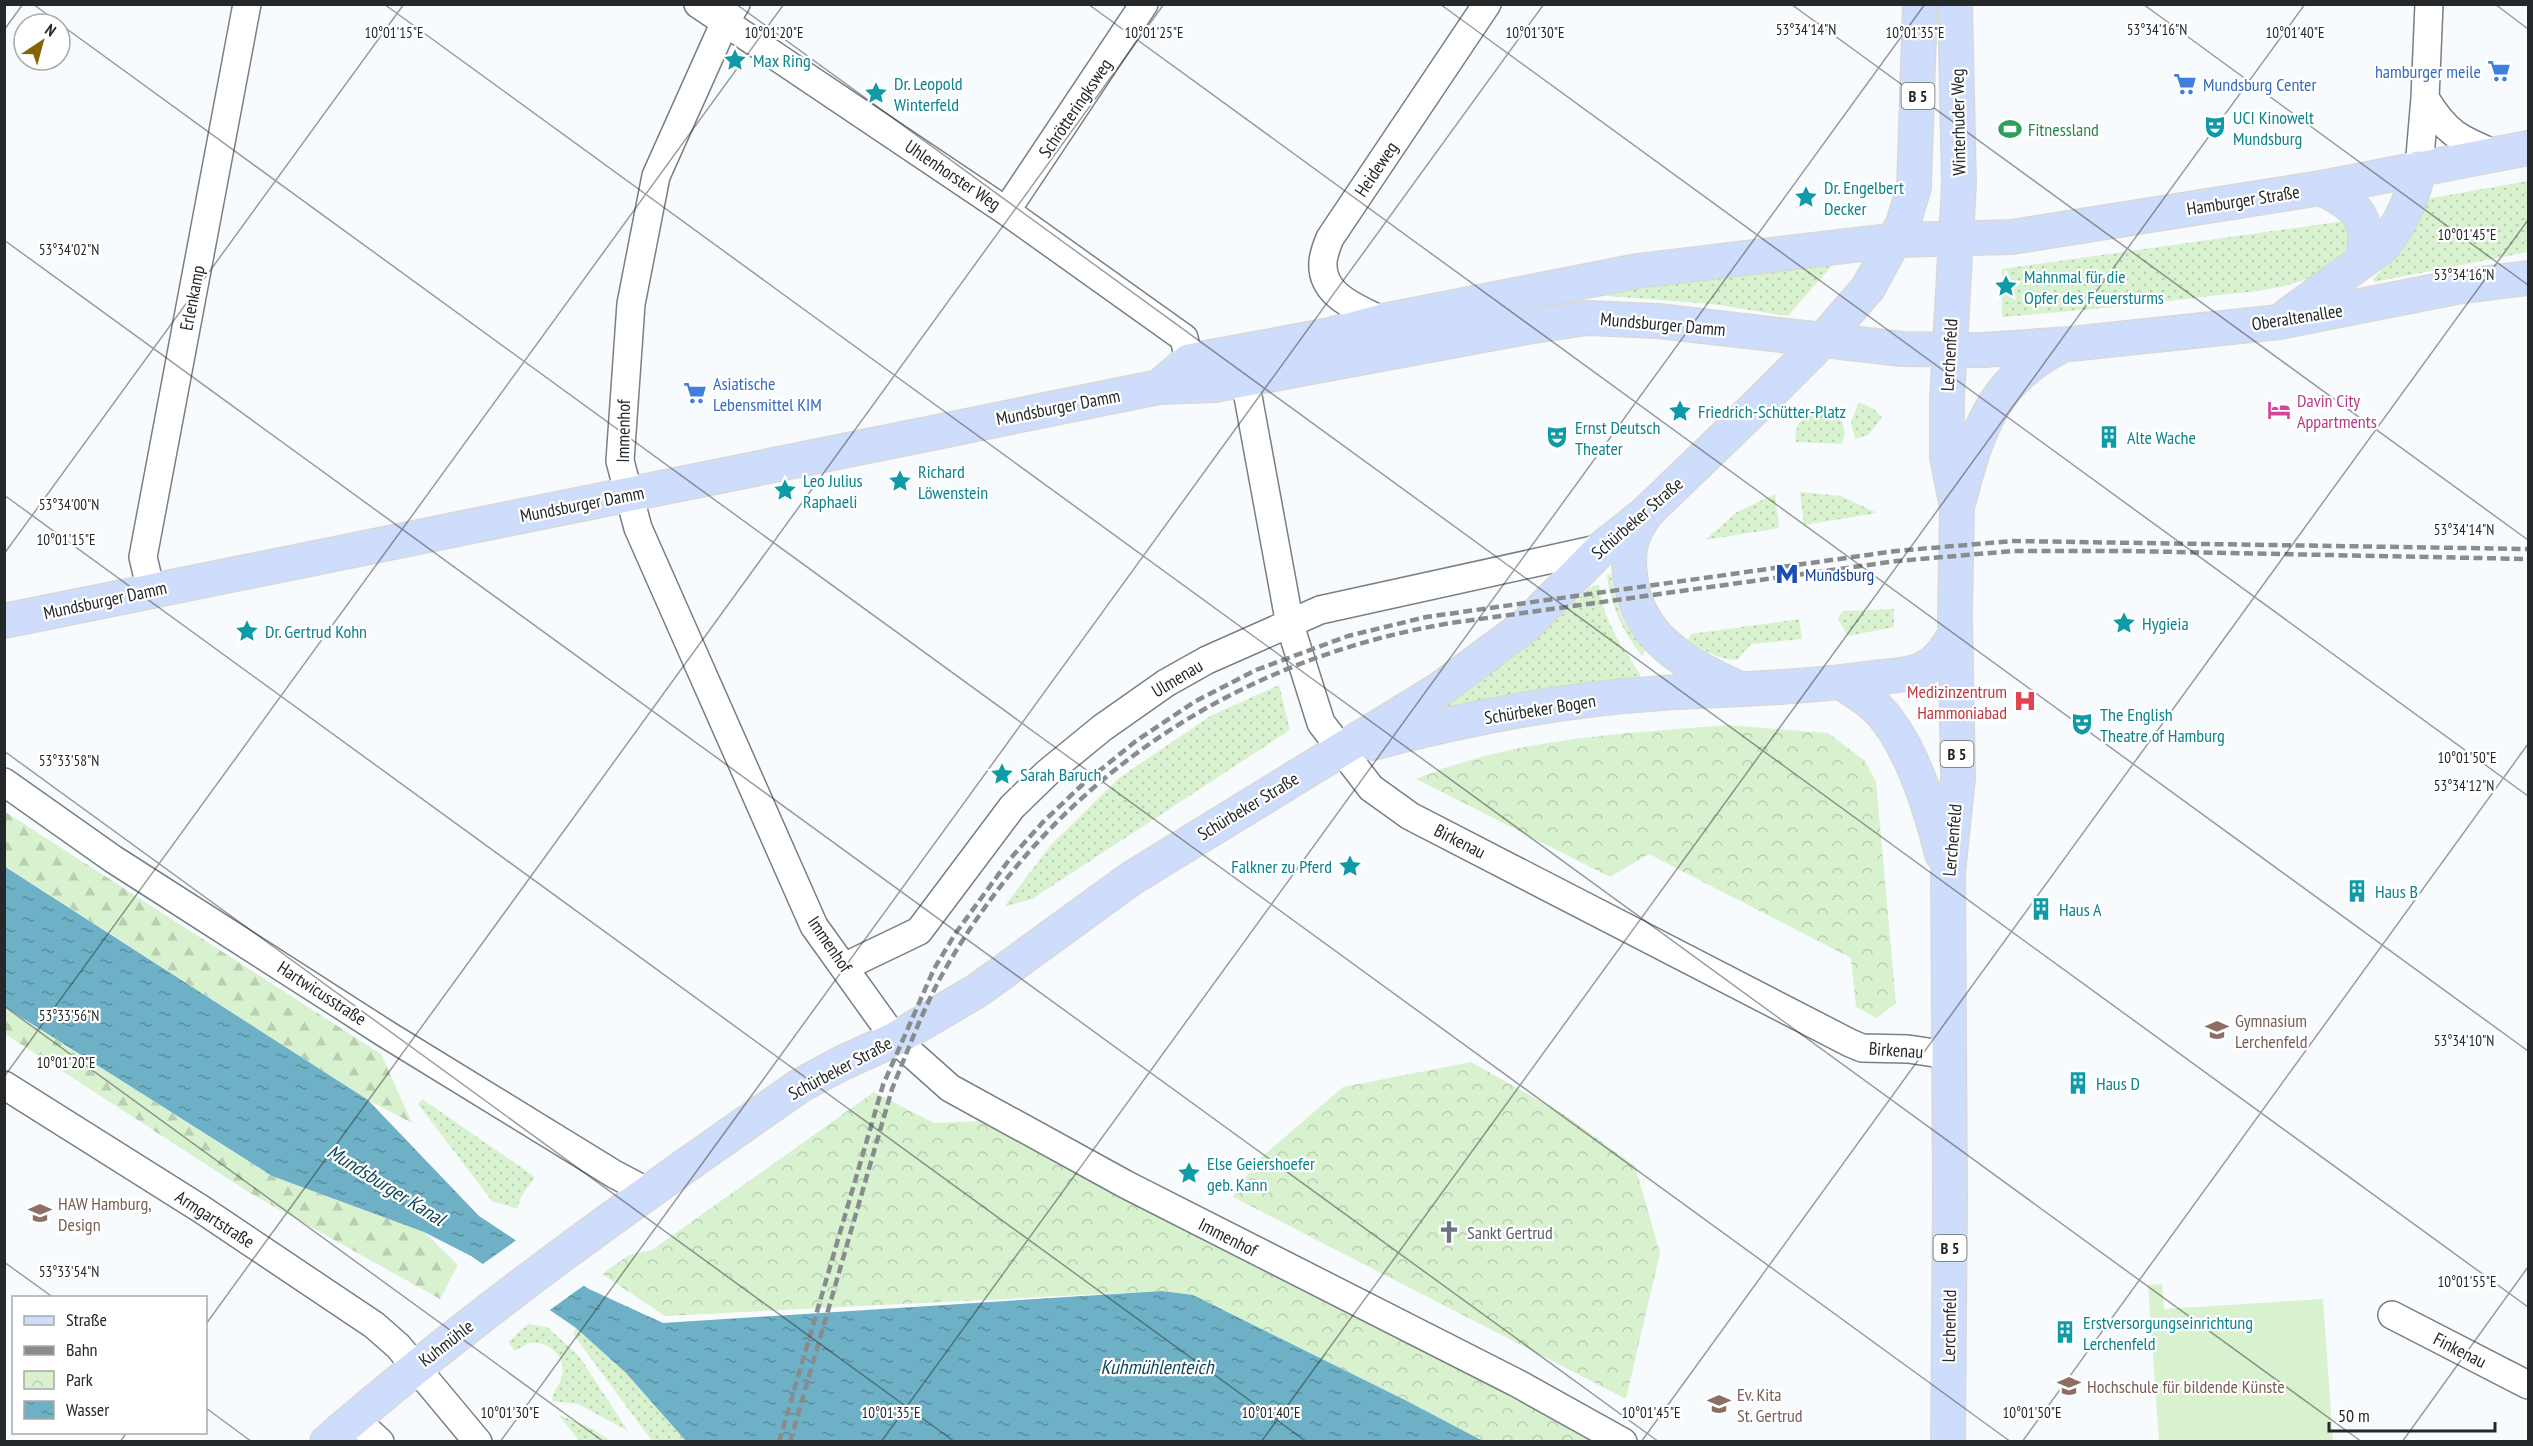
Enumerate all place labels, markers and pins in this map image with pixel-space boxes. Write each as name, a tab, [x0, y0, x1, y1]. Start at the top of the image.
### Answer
place icon: Max Ring	[722, 47, 748, 73]
place label: Max Ring	[753, 49, 811, 72]
supermarket icon: hamburger meile	[2486, 58, 2512, 84]
place label: hamburger meile	[2375, 60, 2481, 83]
supermarket icon: Mundsburg Center	[2172, 71, 2198, 97]
place label: Dr. Leopold Winterfeld	[894, 72, 963, 116]
place label: Mundsburg Center	[2203, 73, 2317, 96]
place icon: Dr. Leopold Winterfeld	[863, 80, 889, 106]
place label: UCI Kinowelt Mundsburg	[2233, 106, 2314, 150]
theatre icon: UCI Kinowelt Mundsburg	[2202, 114, 2228, 140]
sports icon: Fitnessland	[1997, 116, 2023, 142]
place label: Fitnessland	[2028, 118, 2099, 141]
place label: Dr. Engelbert Decker	[1824, 176, 1904, 220]
place icon: Dr. Engelbert Decker	[1793, 184, 1819, 210]
place label: Mahnmal für die Opfer des Feuersturms	[2024, 265, 2164, 309]
place icon: Mahnmal für die Opfer des Feuersturms	[1993, 273, 2019, 299]
place label: Asiatische Lebensmittel KIM	[713, 372, 822, 416]
supermarket icon: Asiatische Lebensmittel KIM	[682, 380, 708, 406]
place label: Davin City Appartments	[2297, 389, 2377, 433]
hotel icon: Davin City Appartments	[2266, 397, 2292, 423]
place icon: Friedrich-Schütter-Platz	[1667, 398, 1693, 424]
place label: Friedrich-Schütter-Platz	[1698, 400, 1846, 423]
place label: Ernst Deutsch Theater	[1575, 416, 1660, 460]
theatre icon: Ernst Deutsch Theater	[1544, 424, 1570, 450]
building icon: Alte Wache	[2096, 424, 2122, 450]
place label: Alte Wache	[2127, 426, 2196, 449]
place label: Richard Löwenstein	[918, 460, 988, 504]
place icon: Richard Löwenstein	[887, 468, 913, 494]
place label: Leo Julius Raphaeli	[803, 469, 863, 513]
place icon: Leo Julius Raphaeli	[772, 477, 798, 503]
metro station icon: Mundsburg	[1774, 561, 1800, 587]
place label: Mundsburg	[1805, 563, 1874, 586]
place icon: Hygieia	[2111, 610, 2137, 636]
place label: Hygieia	[2142, 612, 2189, 635]
place icon: Dr. Gertrud Kohn	[234, 618, 260, 644]
place label: Dr. Gertrud Kohn	[265, 620, 367, 643]
place label: Medizinzentrum Hammoniabad	[1907, 680, 2007, 724]
hospital icon: Medizinzentrum Hammoniabad	[2012, 688, 2038, 714]
place label: The English Theatre of Hamburg	[2100, 703, 2225, 747]
theatre icon: The English Theatre of Hamburg	[2069, 711, 2095, 737]
place icon: Sarah Baruch	[989, 761, 1015, 787]
place label: Sarah Baruch	[1020, 763, 1102, 786]
place icon: Falkner zu Pferd	[1337, 853, 1363, 879]
place label: Falkner zu Pferd	[1231, 855, 1332, 878]
building icon: Haus B	[2344, 878, 2370, 904]
place label: Haus B	[2375, 880, 2418, 903]
building icon: Haus A	[2028, 896, 2054, 922]
place label: Haus A	[2059, 898, 2102, 921]
place label: Gymnasium Lerchenfeld	[2235, 1009, 2308, 1053]
school or university icon: Gymnasium Lerchenfeld	[2204, 1017, 2230, 1043]
building icon: Haus D	[2065, 1070, 2091, 1096]
place label: Haus D	[2096, 1072, 2140, 1095]
place label: Else Geiershoefer geb. Kann	[1207, 1152, 1315, 1196]
place icon: Else Geiershoefer geb. Kann	[1176, 1160, 1202, 1186]
place label: HAW Hamburg, Design	[58, 1192, 152, 1236]
school or university icon: HAW Hamburg, Design	[27, 1200, 53, 1226]
church icon: Sankt Gertrud	[1436, 1219, 1462, 1245]
place label: Sankt Gertrud	[1467, 1221, 1553, 1244]
place label: Erstversorgungseinrichtung Lerchenfeld	[2083, 1311, 2253, 1355]
building icon: Erstversorgungseinrichtung Lerchenfeld	[2052, 1319, 2078, 1345]
school or university icon: Hochschule für bildende Künste	[2056, 1373, 2082, 1399]
place label: Hochschule für bildende Künste	[2087, 1375, 2285, 1398]
place label: Ev. Kita St. Gertrud	[1737, 1383, 1803, 1427]
school or university icon: Ev. Kita St. Gertrud	[1706, 1391, 1732, 1417]

